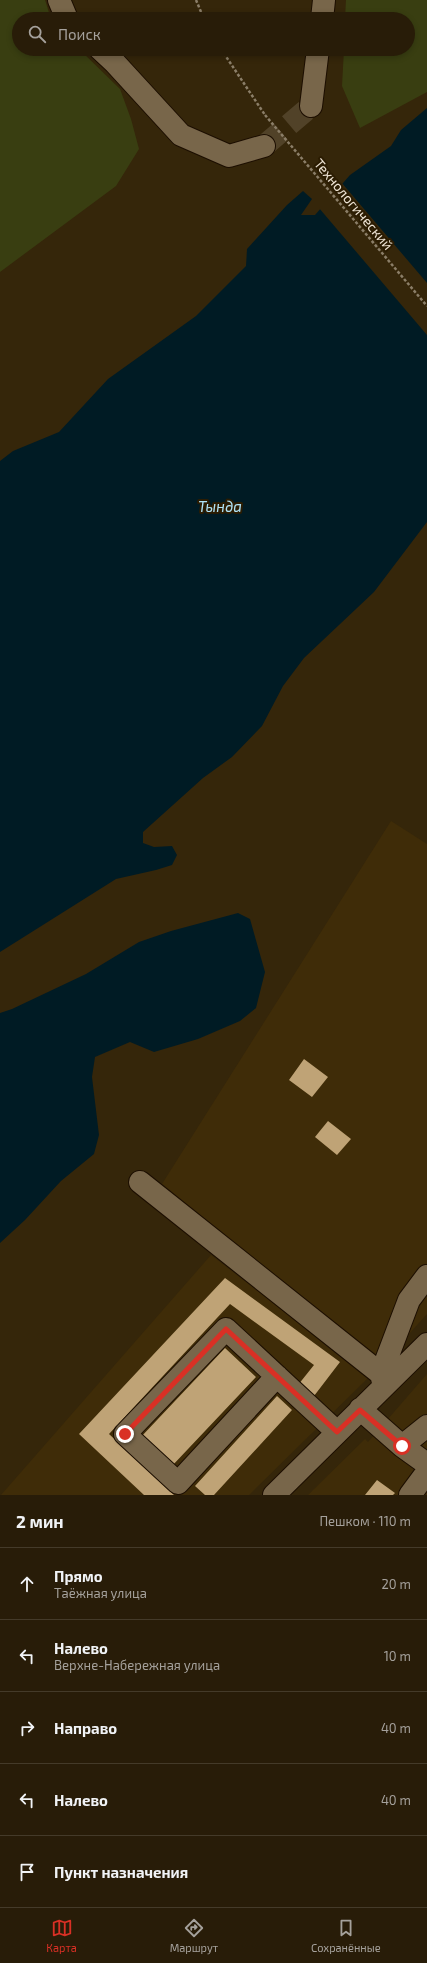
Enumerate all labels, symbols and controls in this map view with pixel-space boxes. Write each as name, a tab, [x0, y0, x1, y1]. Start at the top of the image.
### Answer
search box	[12, 12, 415, 56]
icon: search	[26, 23, 48, 45]
text: Поиск	[58, 25, 101, 43]
street label: Технологический	[311, 155, 397, 253]
water label: Тында	[198, 497, 242, 515]
route end	[116, 1425, 134, 1443]
route start	[393, 1437, 411, 1455]
text: 2 мин	[16, 1511, 64, 1531]
text: Пешком · 110 m	[319, 1513, 411, 1529]
text: Прямо	[54, 1567, 103, 1585]
icon: ahead	[16, 1573, 38, 1595]
text: 20 m	[382, 1576, 411, 1592]
text: Таёжная улица	[54, 1585, 147, 1601]
text: Налево	[54, 1639, 108, 1657]
icon: left	[16, 1645, 38, 1667]
text: 10 m	[384, 1648, 411, 1664]
text: Верхне-Набережная улица	[54, 1657, 220, 1673]
icon: right	[16, 1717, 38, 1739]
text: Направо	[54, 1719, 117, 1737]
text: 40 m	[381, 1720, 411, 1736]
icon: left	[16, 1789, 38, 1811]
text: Налево	[54, 1791, 108, 1809]
text: 40 m	[381, 1792, 411, 1808]
icon: arrive	[16, 1861, 38, 1883]
text: Пункт назначения	[54, 1863, 188, 1881]
tab: Карта	[46, 1917, 77, 1954]
tab: Маршрут	[170, 1917, 218, 1954]
tab: Сохранённые	[311, 1917, 381, 1954]

